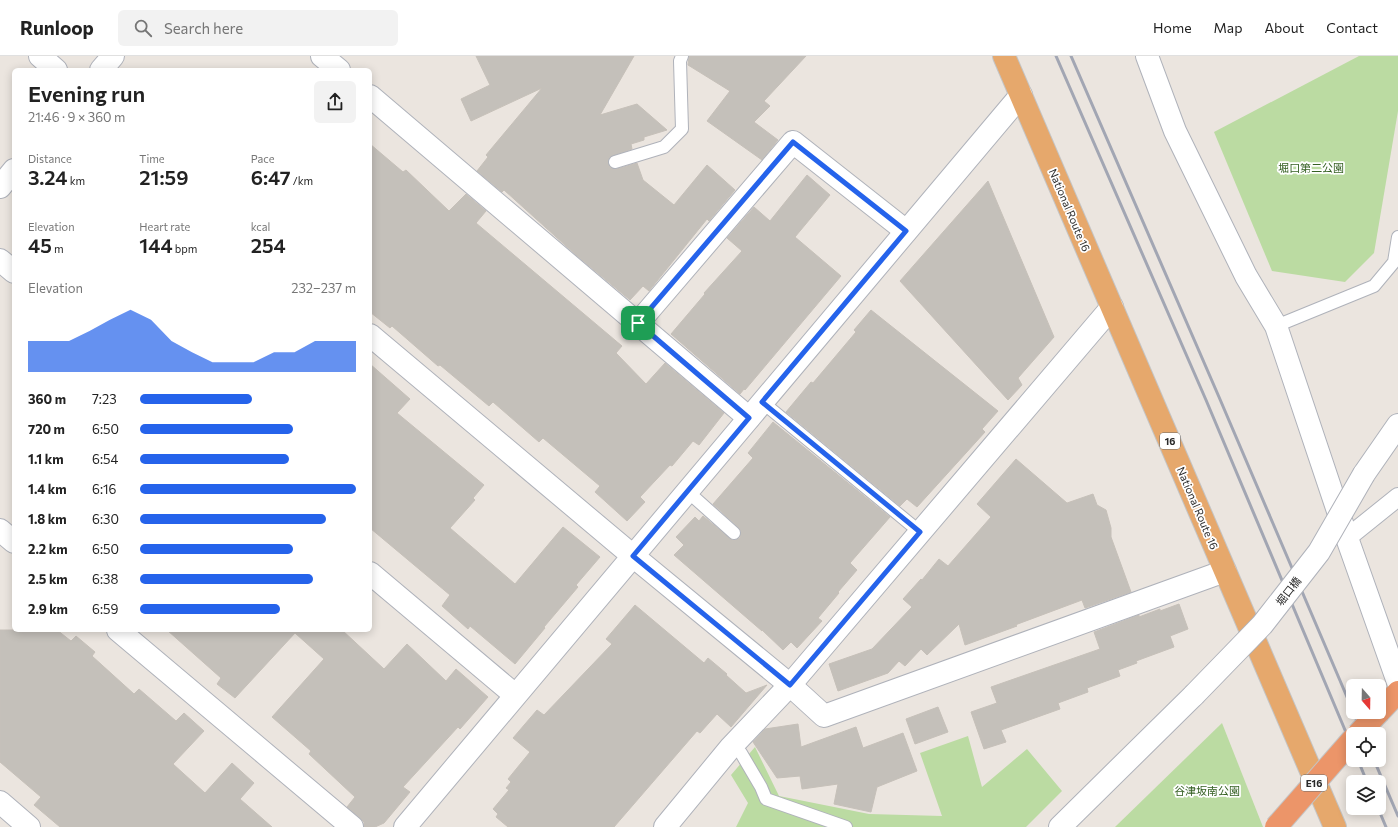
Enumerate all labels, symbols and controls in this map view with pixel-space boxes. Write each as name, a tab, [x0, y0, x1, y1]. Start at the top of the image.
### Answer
search box	[118, 10, 398, 46]
text: Runloop	[20, 16, 94, 39]
icon: search	[132, 17, 154, 39]
text: Search here	[164, 19, 243, 37]
text: Home	[1153, 19, 1192, 36]
text: Map	[1214, 19, 1242, 36]
text: About	[1264, 19, 1304, 36]
text: Contact	[1326, 19, 1378, 36]
text: Evening run	[28, 80, 145, 107]
button: share	[314, 81, 356, 123]
text: 21:46 · 9 × 360 m	[28, 109, 125, 125]
text: Distance	[28, 152, 72, 165]
text: Time	[139, 152, 165, 165]
text: Pace	[251, 152, 275, 165]
park label: 堀口第二公園	[1278, 161, 1344, 174]
text: 3.24	[28, 165, 68, 189]
text: 21:59	[139, 165, 188, 189]
text: 6:47	[251, 165, 291, 189]
street label: National Route 16	[1047, 167, 1093, 254]
text: km	[68, 174, 85, 187]
text: /km	[291, 174, 313, 187]
text: Elevation	[28, 220, 74, 233]
text: Heart rate	[139, 220, 190, 233]
text: kcal	[251, 220, 270, 233]
text: 45	[28, 233, 52, 257]
text: 144	[139, 233, 173, 257]
text: 254	[251, 233, 286, 257]
text: m	[52, 242, 64, 255]
text: bpm	[173, 242, 197, 255]
text: Elevation	[28, 280, 83, 296]
text: 232–237 m	[291, 280, 356, 296]
pin	[621, 306, 655, 340]
icon: arrive	[627, 312, 649, 334]
text: 360 m	[28, 391, 66, 407]
text: 7:23	[92, 391, 117, 407]
text: 720 m	[28, 421, 65, 437]
text: 6:50	[92, 421, 119, 437]
road number: 16	[1160, 433, 1180, 449]
text: 1.1 km	[28, 451, 64, 467]
text: 6:54	[92, 451, 118, 467]
street label: National Route 16	[1175, 465, 1221, 552]
text: 1.4 km	[28, 481, 67, 497]
text: 6:16	[92, 481, 116, 497]
text: 1.8 km	[28, 511, 66, 527]
text: 6:30	[92, 511, 119, 527]
text: 2.2 km	[28, 541, 68, 557]
text: 6:50	[92, 541, 119, 557]
text: 2.5 km	[28, 571, 68, 587]
text: 6:38	[92, 571, 118, 587]
street label: 堀口橋	[1273, 574, 1303, 608]
text: 2.9 km	[28, 601, 68, 617]
text: 6:59	[92, 601, 118, 617]
north arrow	[1346, 679, 1386, 719]
map controls	[1346, 679, 1386, 815]
button: locate	[1346, 727, 1386, 767]
road number: E16	[1301, 775, 1327, 791]
button: layers	[1346, 775, 1386, 815]
park label: 谷津坂南公園	[1174, 784, 1240, 797]

